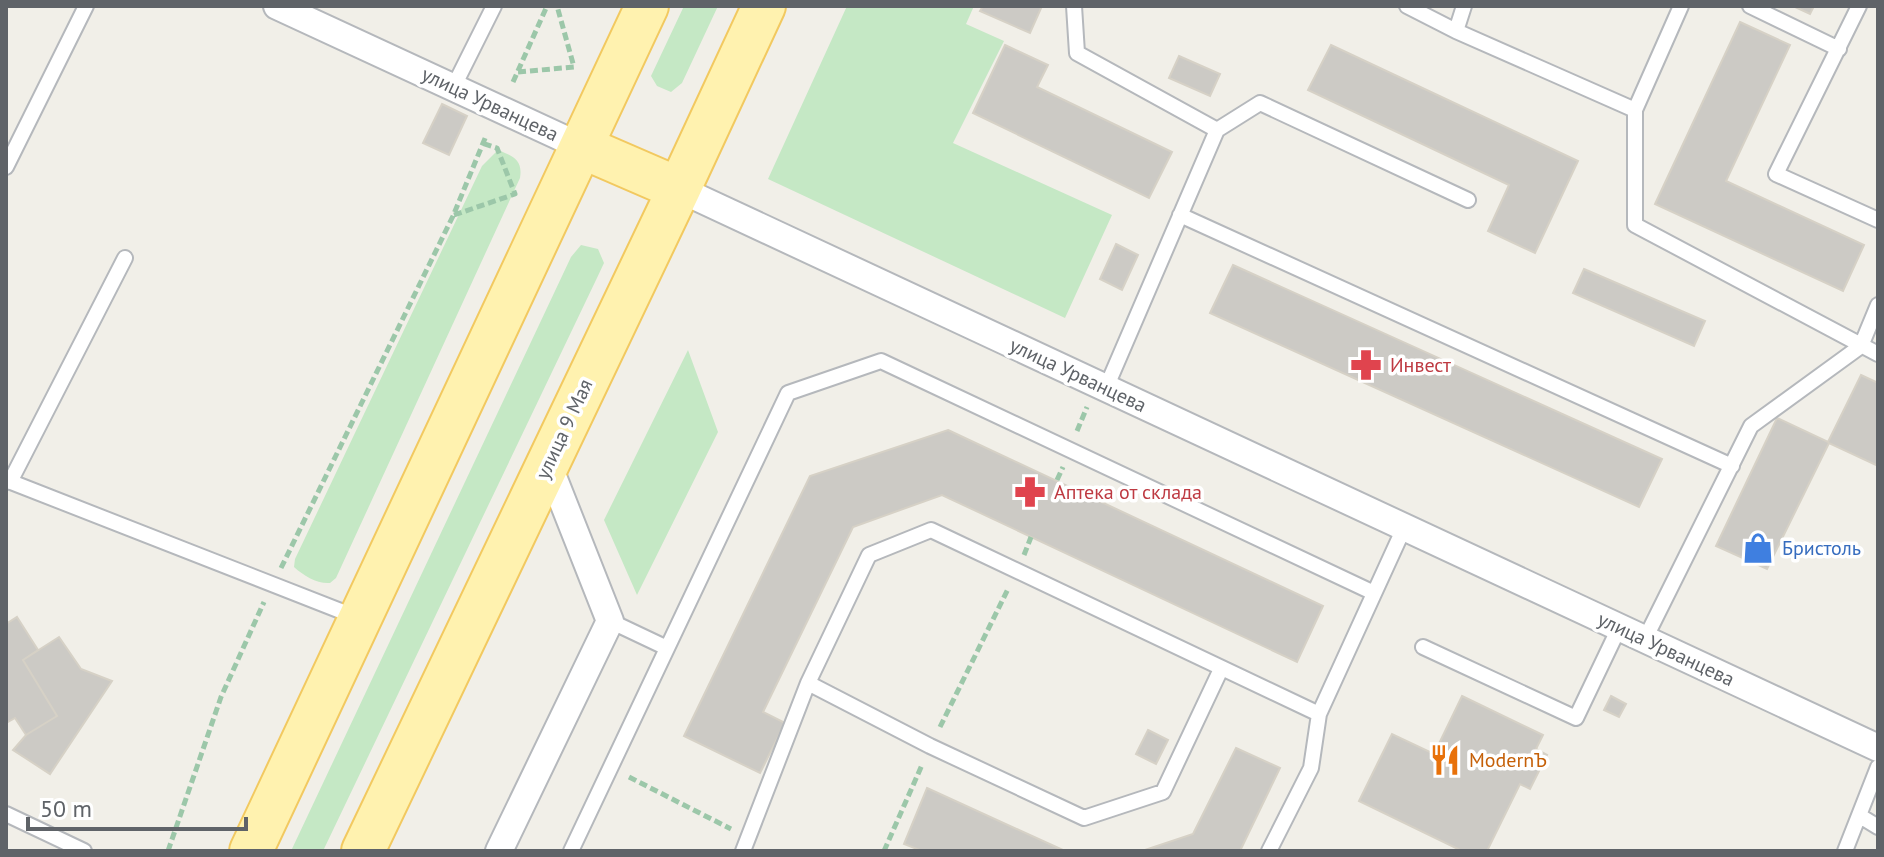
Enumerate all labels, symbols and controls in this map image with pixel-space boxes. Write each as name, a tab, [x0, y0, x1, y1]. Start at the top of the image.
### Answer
street label: улица Урванцева	[417, 61, 563, 147]
street label: улица Урванцева	[1005, 332, 1151, 418]
pharmacy icon: Инвест	[1349, 348, 1383, 382]
place label: Инвест	[1390, 352, 1451, 378]
street label: улица 9 Мая	[529, 375, 599, 483]
pharmacy icon: Аптека от склада	[1013, 475, 1047, 509]
place label: Аптека от склада	[1054, 479, 1202, 505]
shop icon: Бристоль	[1741, 531, 1775, 565]
place label: Бристоль	[1782, 535, 1861, 561]
street label: улица Урванцева	[1593, 606, 1739, 692]
restaurant icon: ModernЪ	[1428, 743, 1462, 777]
place label: ModernЪ	[1469, 747, 1547, 773]
scale bar	[28, 781, 246, 831]
text: 50 m	[40, 793, 92, 824]

